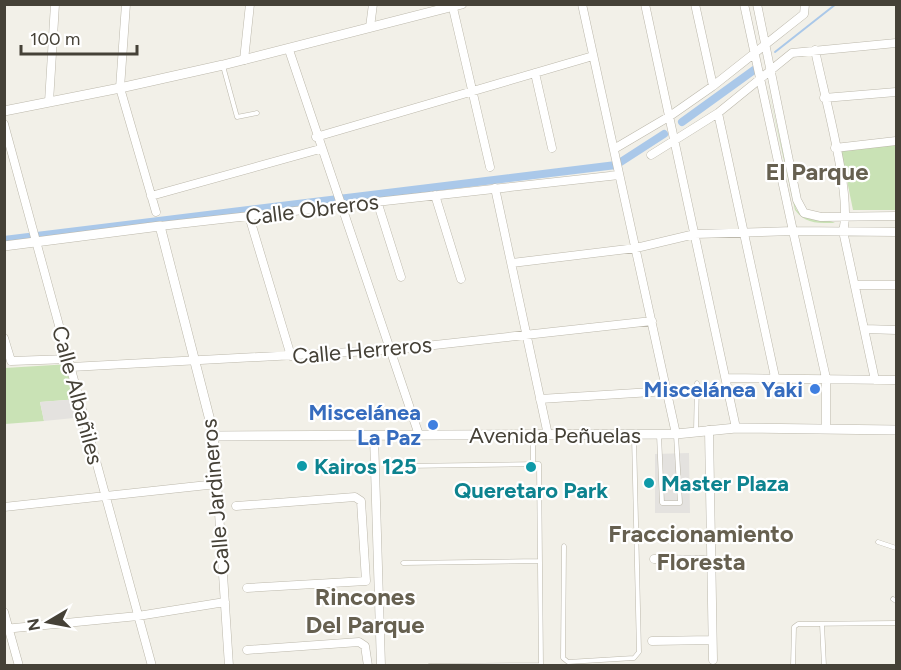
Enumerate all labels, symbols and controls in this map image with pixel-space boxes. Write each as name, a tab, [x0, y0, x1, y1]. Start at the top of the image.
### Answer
scale bar	[21, 18, 136, 56]
text: 100 m	[30, 28, 80, 50]
district label: El Parque	[765, 157, 869, 186]
street label: Calle Obreros	[244, 188, 380, 231]
street label: Calle Albañiles	[46, 323, 109, 467]
street label: Calle Herreros	[291, 331, 433, 370]
place label: Miscelánea Yaki	[644, 376, 803, 403]
marker: Miscelánea Yaki	[808, 382, 822, 396]
place label: Miscelánea La Paz	[308, 399, 421, 451]
street label: Calle Jardineros	[195, 418, 236, 576]
marker: Miscelánea La Paz	[426, 418, 440, 432]
street label: Avenida Peñuelas	[469, 422, 641, 449]
place label: Kairos 125	[314, 453, 417, 480]
marker: Kairos 125	[295, 459, 309, 473]
marker: Queretaro Park	[524, 460, 538, 474]
place label: Master Plaza	[661, 470, 789, 497]
marker: Master Plaza	[642, 476, 656, 490]
place label: Queretaro Park	[454, 477, 608, 504]
district label: Fraccionamiento Floresta	[608, 519, 794, 576]
district label: Rincones Del Parque	[306, 582, 424, 639]
north arrow	[18, 592, 78, 652]
text: N	[23, 617, 44, 632]

